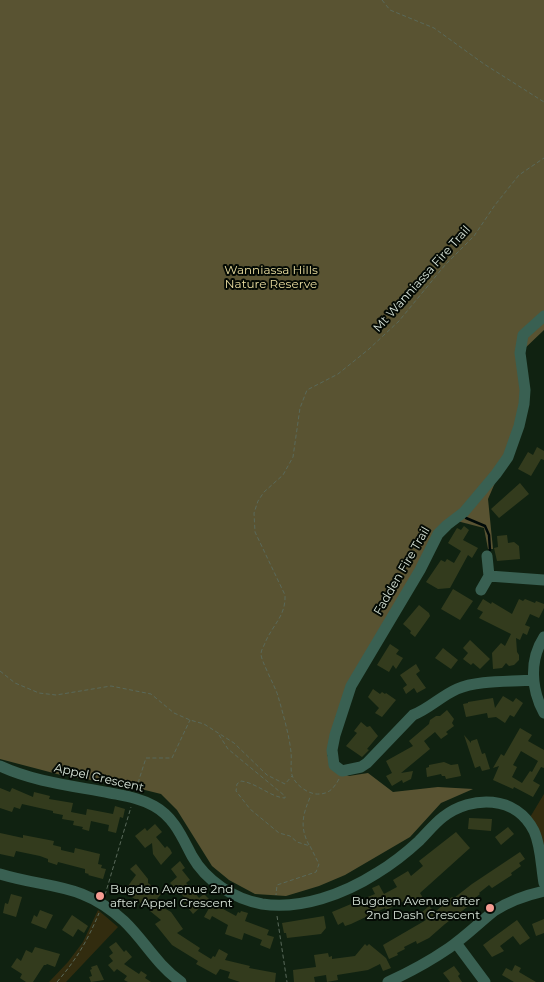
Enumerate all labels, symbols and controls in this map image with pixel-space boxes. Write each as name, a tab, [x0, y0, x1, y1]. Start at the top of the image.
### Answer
street label: Mt Wanniassa Fire Trail	[370, 223, 474, 335]
park label: Wanniassa Hills Nature Reserve	[224, 263, 318, 291]
street label: Fadden Fire Trail	[371, 524, 433, 618]
street label: Appel Crescent	[53, 761, 145, 795]
place label: Bugden Avenue 2nd after Appel Crescent	[110, 882, 233, 910]
marker: Bugden Avenue 2nd after Appel Crescent	[94, 890, 106, 902]
place label: Bugden Avenue after 2nd Dash Crescent	[352, 894, 480, 922]
marker: Bugden Avenue after 2nd Dash Crescent	[484, 902, 496, 914]

